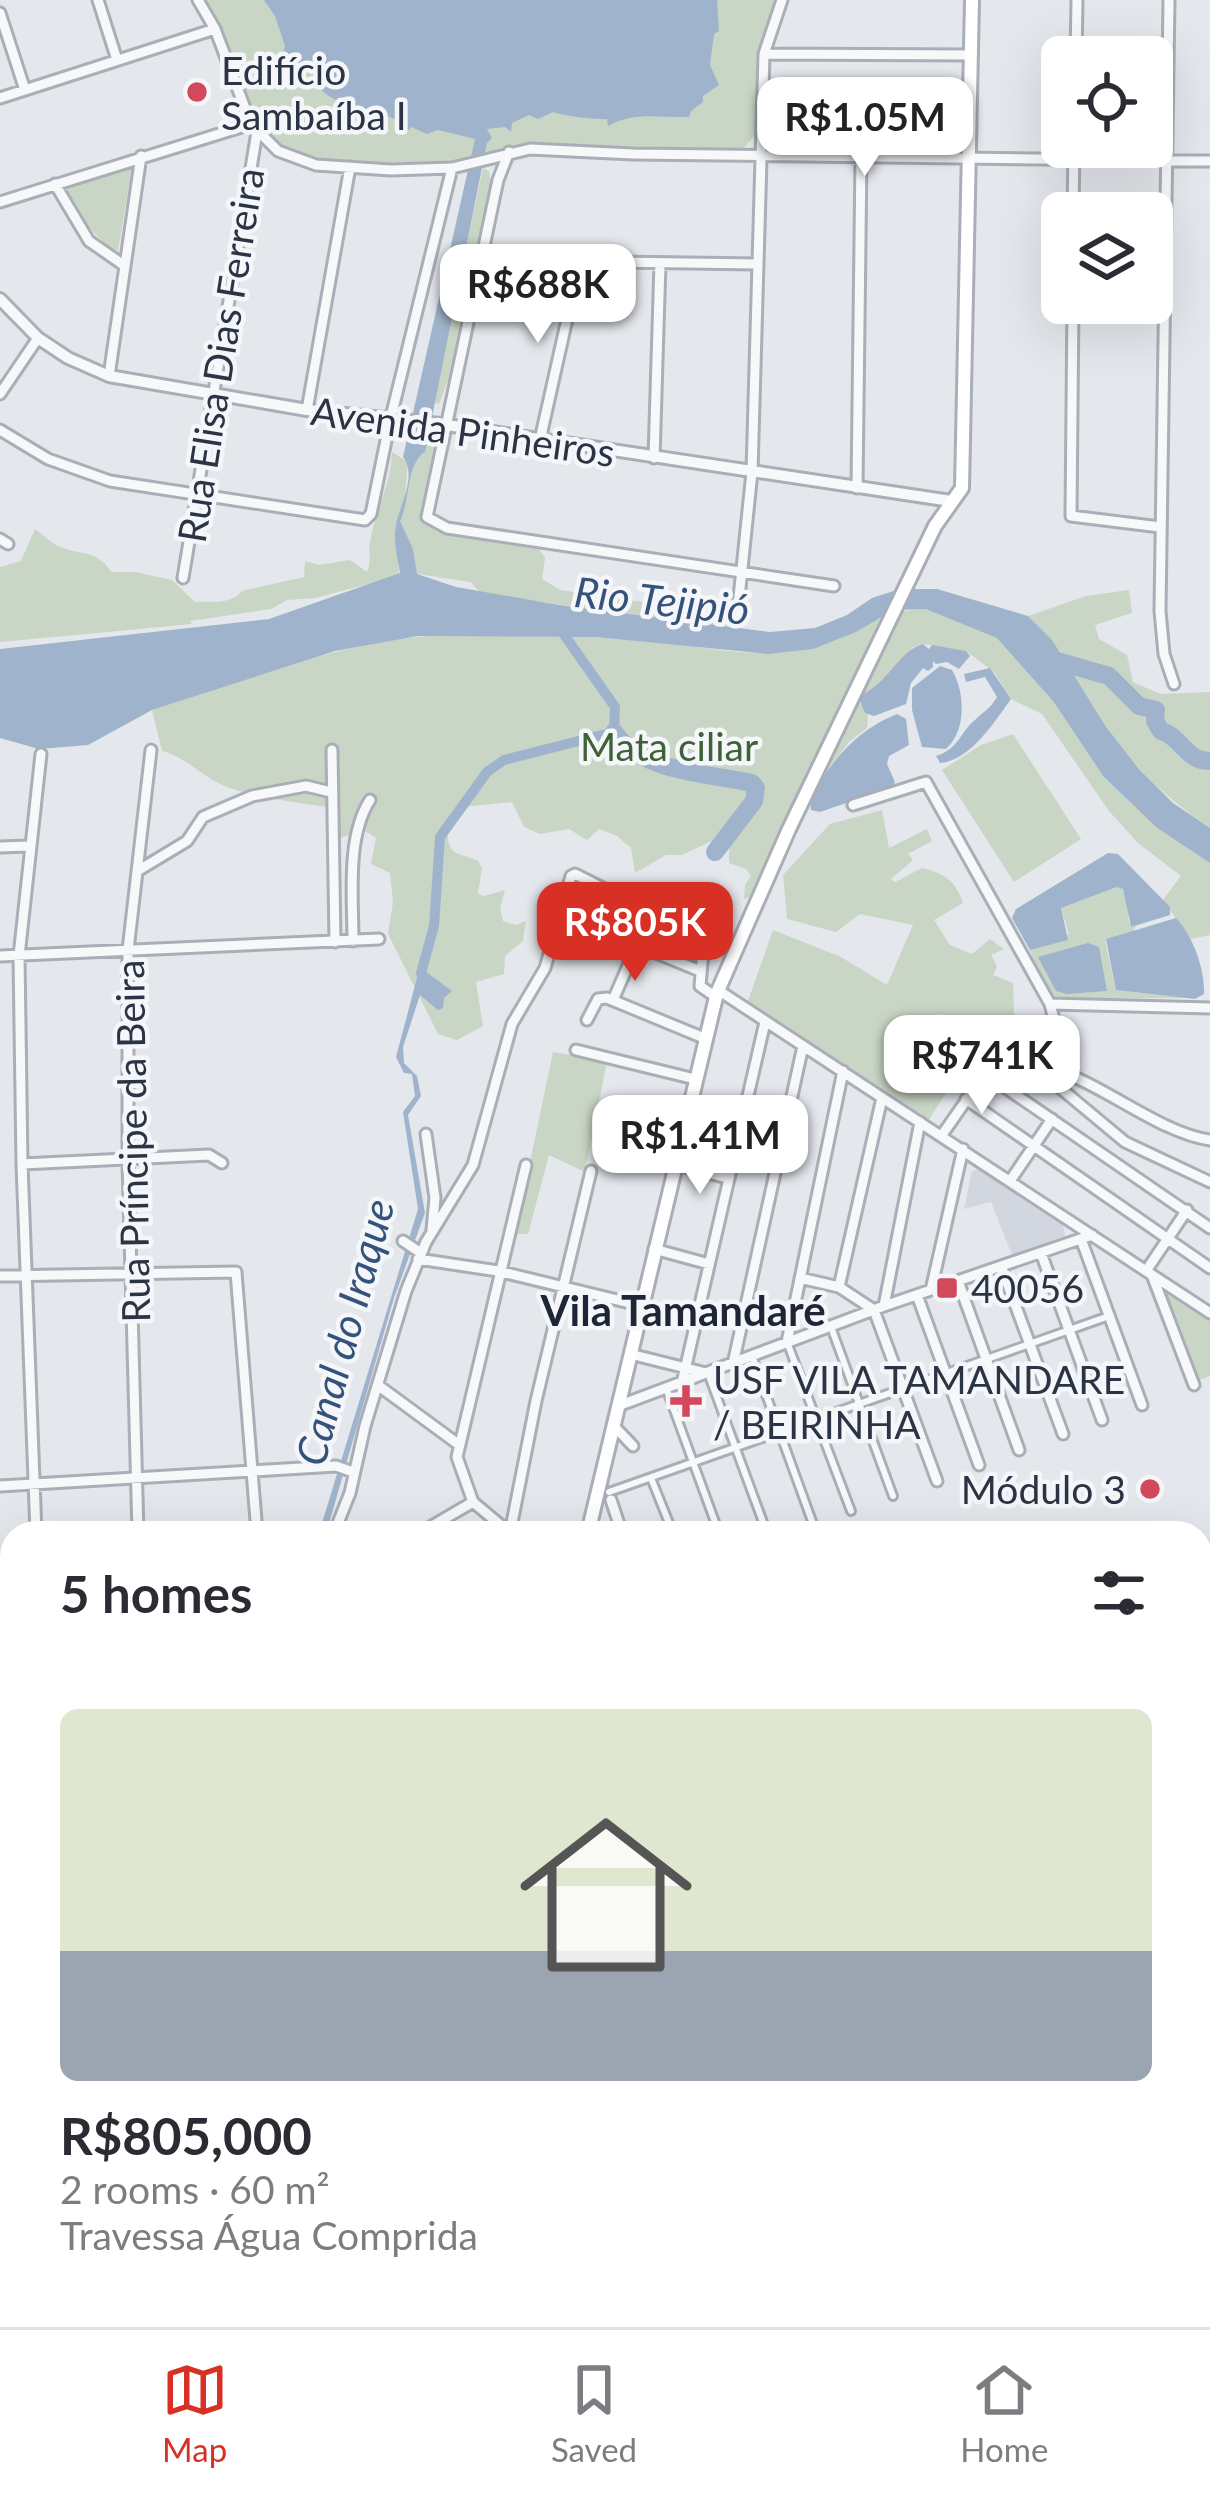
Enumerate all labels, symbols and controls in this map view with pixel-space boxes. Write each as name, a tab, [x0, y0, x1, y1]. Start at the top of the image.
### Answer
map controls	[1041, 36, 1173, 324]
button: locate	[1041, 36, 1173, 168]
place label: Edifício Sambaíba I	[221, 47, 407, 138]
pin: R$1.05M	[754, 77, 976, 179]
marker: Edifício Sambaíba I	[184, 79, 210, 105]
text: R$1.05M	[784, 93, 946, 139]
street label: Rua Elisa Dias Ferreira	[168, 164, 272, 546]
button: layers	[1041, 192, 1173, 324]
pin: R$688K	[440, 244, 636, 346]
text: R$688K	[467, 260, 609, 306]
street label: Avenida Pinheiros	[308, 387, 618, 475]
water label: Rio Tejipió	[572, 566, 752, 634]
park label: Mata ciliar	[580, 723, 758, 769]
pin: R$805K	[537, 882, 733, 984]
text: R$805K	[564, 898, 706, 944]
street label: Rua Príncipe da Beira	[106, 959, 158, 1323]
pin: R$741K	[884, 1015, 1080, 1117]
text: R$741K	[911, 1031, 1053, 1077]
pin: R$1.41M	[589, 1095, 811, 1197]
text: R$1.41M	[619, 1111, 781, 1157]
water label: Canal do Iraque	[284, 1193, 404, 1471]
place label: 40056	[971, 1265, 1084, 1311]
marker: 40056	[934, 1275, 960, 1301]
district label: Vila Tamandaré	[539, 1285, 826, 1335]
place label: USF VILA TAMANDARE / BEIRINHA	[713, 1356, 1125, 1447]
marker: USF VILA TAMANDARE / BEIRINHA	[670, 1385, 702, 1417]
place label: Módulo 3	[961, 1466, 1126, 1512]
marker: Módulo 3	[1137, 1476, 1163, 1502]
icon: filters	[1086, 1560, 1152, 1626]
text: 5 homes	[60, 1563, 252, 1624]
icon: home	[498, 1787, 714, 2003]
text: R$805,000	[60, 2105, 312, 2166]
text: 2 rooms · 60 m²	[60, 2166, 330, 2212]
text: Travessa Água Comprida	[60, 2212, 478, 2258]
tab: Map	[162, 2357, 228, 2469]
tab: Saved	[551, 2357, 637, 2469]
tab: Home	[960, 2357, 1048, 2469]

